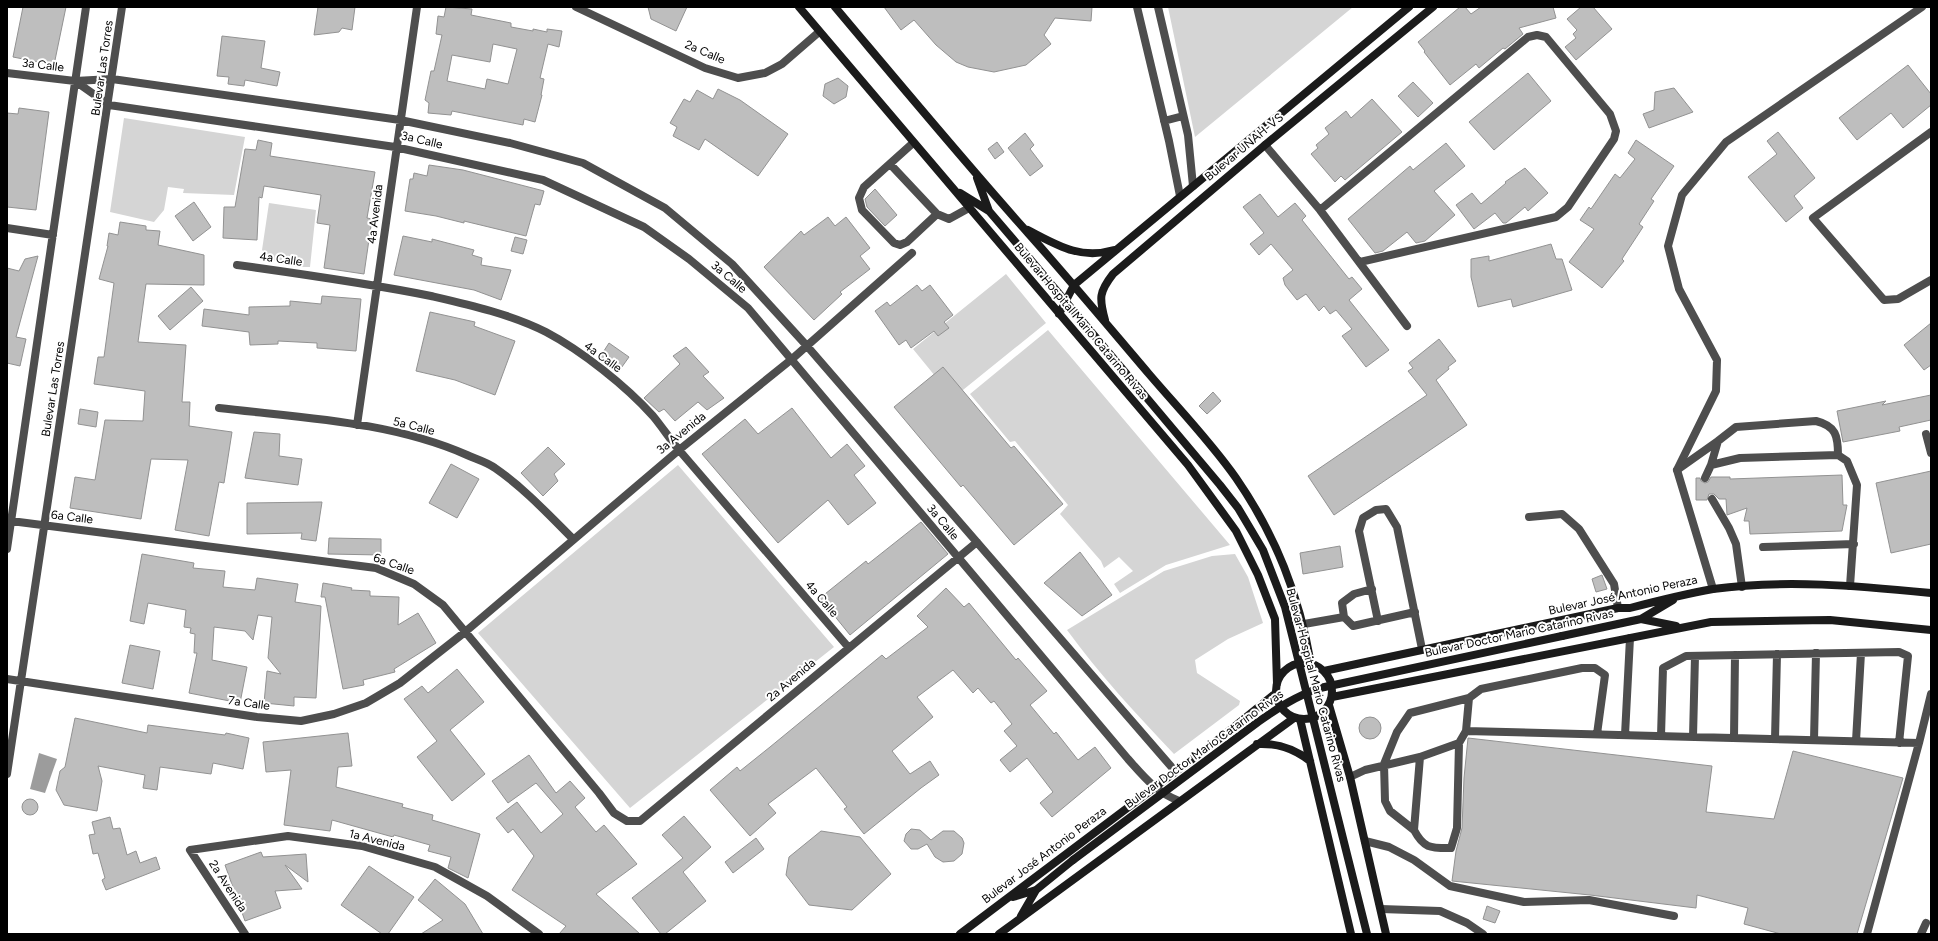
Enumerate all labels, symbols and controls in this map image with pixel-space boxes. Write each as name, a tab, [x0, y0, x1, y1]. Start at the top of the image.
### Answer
street label: Bulevar Las Torres	[88, 19, 116, 117]
street label: 2a Calle	[683, 37, 728, 67]
street label: 3a Calle	[21, 55, 65, 75]
street label: Bulevar UNAH-VS	[1202, 110, 1286, 184]
street label: 3a Calle	[400, 128, 445, 152]
street label: 4a Avenida	[364, 183, 386, 245]
street label: Bulevar Hospital Mario Catarino Rivas	[1011, 240, 1151, 402]
street label: 4a Calle	[259, 249, 304, 269]
street label: 3a Calle	[708, 258, 750, 296]
street label: 4a Calle	[581, 339, 625, 376]
street label: Bulevar Las Torres	[39, 340, 68, 438]
street label: 3a Avenida	[654, 409, 708, 457]
street label: 5a Calle	[392, 414, 437, 438]
street label: 3a Calle	[924, 501, 962, 543]
street label: 6a Calle	[50, 507, 94, 527]
street label: 6a Calle	[372, 550, 417, 578]
street label: Bulevar José Antonio Peraza	[1547, 572, 1699, 618]
street label: 4a Calle	[803, 578, 842, 620]
street label: Bulevar Hospital Mario Catarino Rivas	[1283, 587, 1349, 784]
street label: Bulevar Doctor Mario Catarino Rivas	[1423, 606, 1615, 660]
street label: 2a Avenida	[764, 656, 818, 704]
street label: Bulevar Doctor Mario Catarino Rivas	[1122, 687, 1286, 811]
street label: 7a Calle	[227, 693, 271, 713]
street label: Bulevar José Antonio Peraza	[979, 804, 1109, 906]
street label: 1a Avenida	[348, 826, 406, 854]
street label: 2a Avenida	[206, 857, 250, 915]

